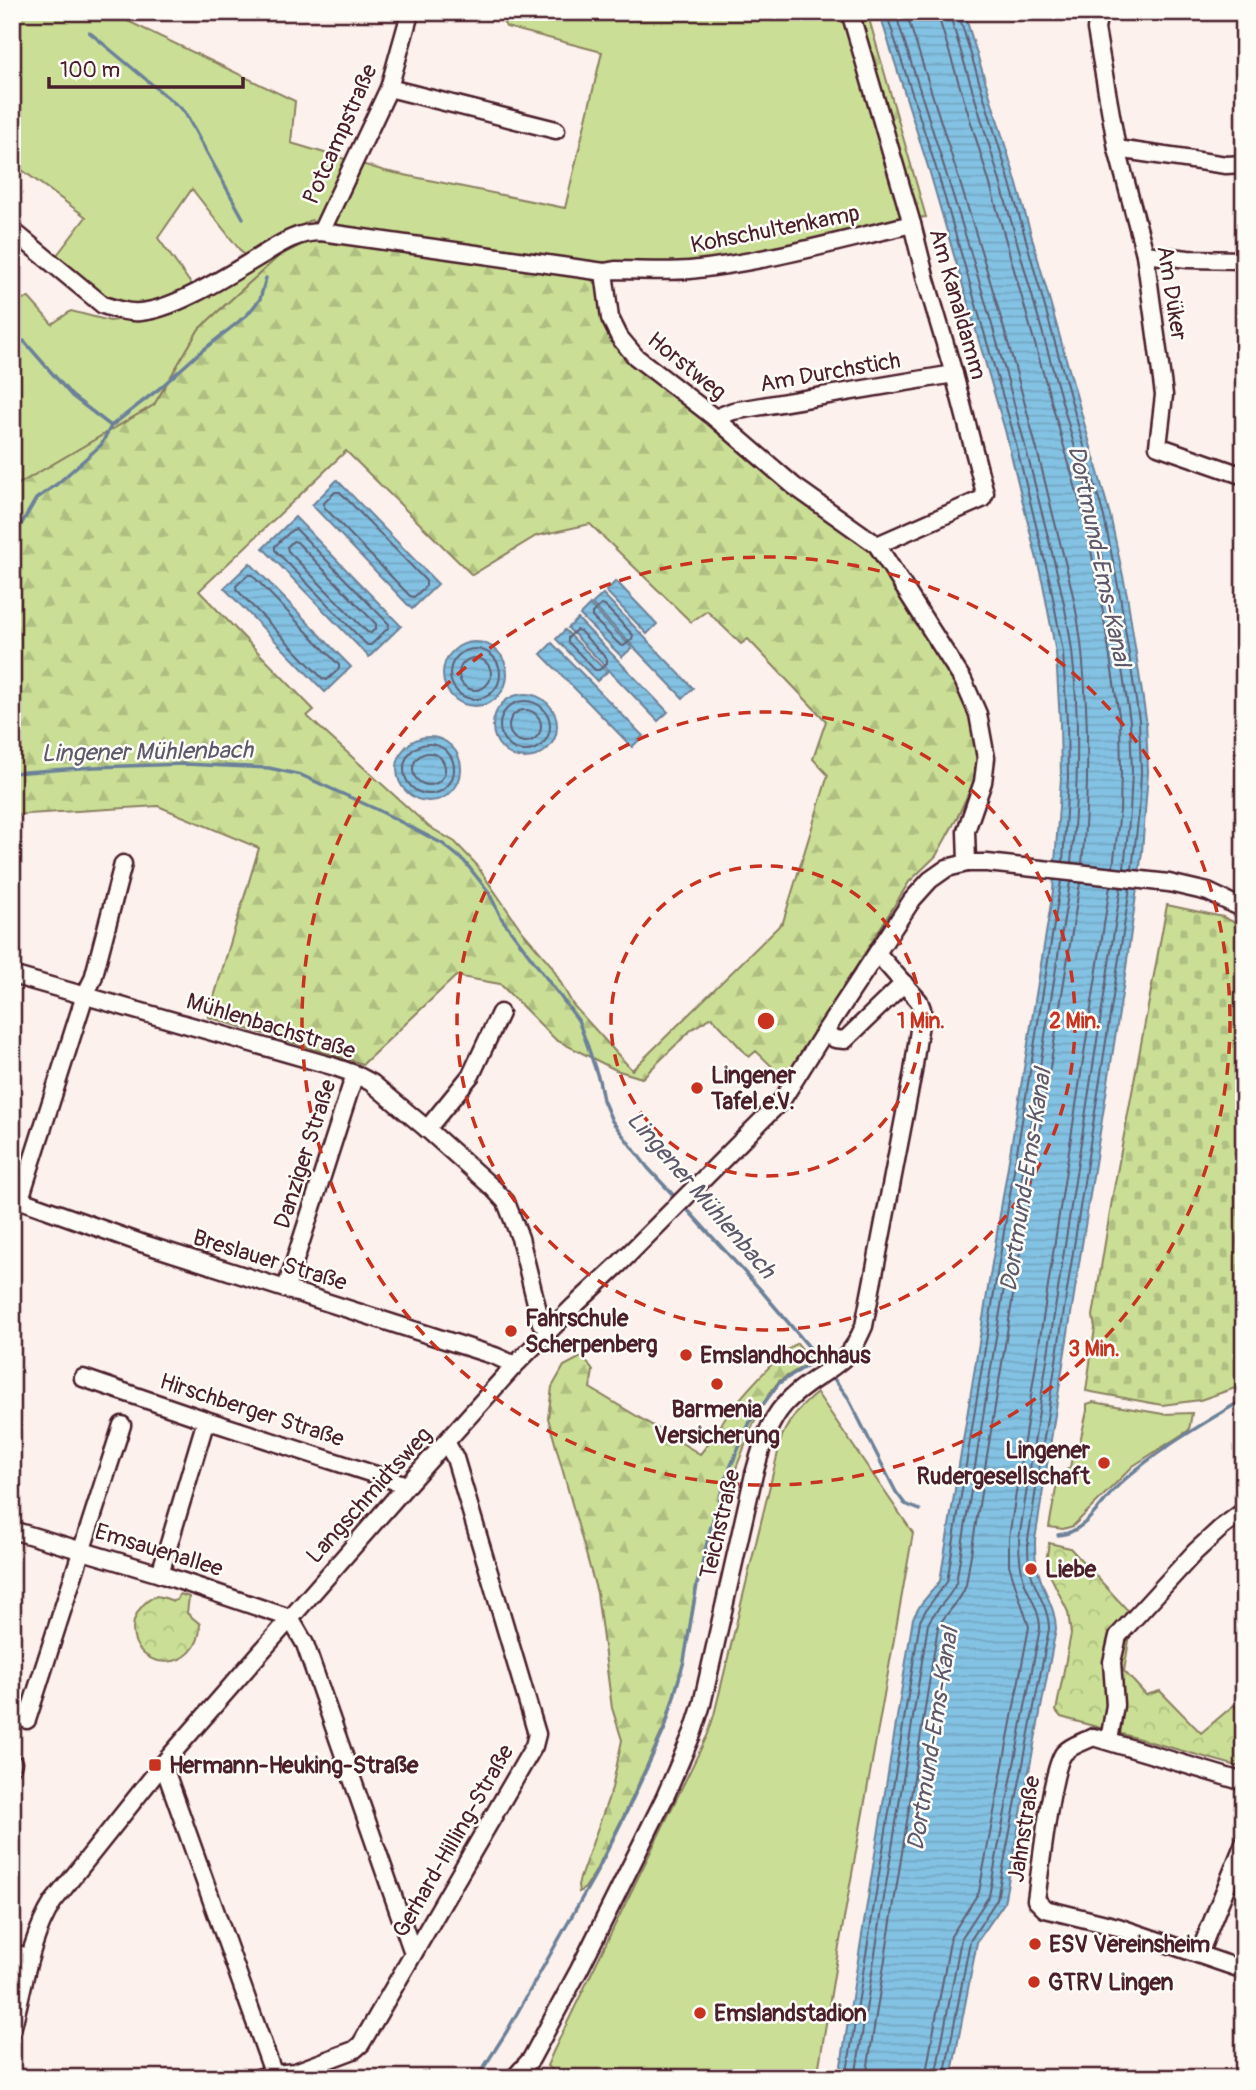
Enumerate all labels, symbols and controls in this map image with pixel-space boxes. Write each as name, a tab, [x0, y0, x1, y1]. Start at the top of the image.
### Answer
scale bar	[49, 46, 243, 90]
text: 100 m	[60, 57, 120, 84]
street label: Potcampstraße	[296, 59, 384, 209]
street label: Kohschultenkamp	[688, 198, 862, 260]
street label: Am Kanaldamm	[923, 225, 993, 383]
street label: Am Düker	[1150, 244, 1194, 342]
street label: Horstweg	[642, 325, 732, 407]
street label: Am Durchstich	[757, 345, 903, 399]
water label: Dortmund-Ems-Kanal	[1061, 443, 1137, 671]
water label: Lingener Mühlenbach	[41, 736, 255, 768]
street label: Mühlenbachstraße	[183, 986, 360, 1066]
text: 1 Min.	[897, 1008, 945, 1035]
text: 2 Min.	[1049, 1008, 1101, 1035]
centre of rings	[754, 1009, 778, 1033]
place label: Lingener Tafel e.V.	[710, 1061, 797, 1116]
water label: Dortmund-Ems-Kanal	[994, 1064, 1058, 1293]
street label: Danziger Straße	[267, 1075, 343, 1232]
marker: Lingener Tafel e.V.	[689, 1080, 705, 1096]
water label: Lingener Mühlenbach	[621, 1106, 783, 1286]
street label: Breslauer Straße	[189, 1223, 351, 1297]
place label: Fahrschule Scherpenberg	[525, 1304, 658, 1359]
marker: Fahrschule Scherpenberg	[503, 1323, 519, 1339]
text: 3 Min.	[1068, 1336, 1120, 1363]
place label: Emslandhochhaus	[700, 1341, 871, 1370]
marker: Emslandhochhaus	[678, 1347, 694, 1363]
street label: Hirschberger Straße	[156, 1367, 348, 1454]
marker: Barmenia Versicherung	[709, 1376, 725, 1392]
place label: Barmenia Versicherung	[654, 1395, 780, 1450]
street label: Langschmidtsweg	[300, 1421, 438, 1569]
place label: Lingener Rudergesellschaft	[917, 1436, 1091, 1491]
marker: Lingener Rudergesellschaft	[1096, 1455, 1112, 1471]
street label: Teichstraße	[693, 1466, 747, 1582]
street label: Emsauenallee	[91, 1517, 227, 1583]
place label: Liebe	[1045, 1555, 1097, 1584]
marker: Liebe	[1023, 1561, 1039, 1577]
water label: Dortmund-Ems-Kanal	[901, 1623, 965, 1852]
street label: Gerhard-Hilling-Straße	[386, 1739, 520, 1943]
place label: Hermann-Heuking-Straße	[169, 1751, 419, 1780]
marker: Hermann-Heuking-Straße	[147, 1757, 163, 1773]
street label: Jahnstraße	[1001, 1773, 1047, 1884]
place label: ESV Vereinsheim	[1049, 1930, 1210, 1959]
marker: ESV Vereinsheim	[1027, 1936, 1043, 1952]
place label: GTRV Lingen	[1048, 1968, 1173, 1997]
marker: GTRV Lingen	[1026, 1974, 1042, 1990]
place label: Emslandstadion	[714, 1999, 867, 2028]
marker: Emslandstadion	[692, 2005, 708, 2021]

